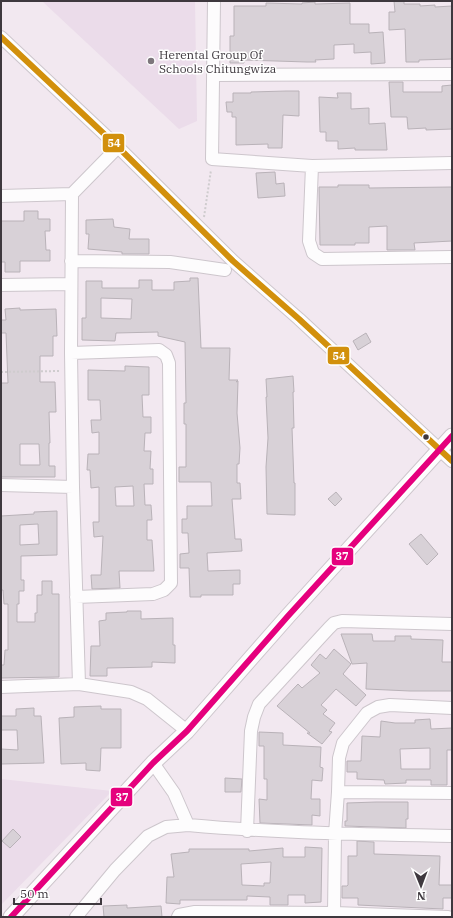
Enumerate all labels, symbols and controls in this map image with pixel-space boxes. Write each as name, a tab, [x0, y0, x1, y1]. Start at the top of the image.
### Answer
place label: Herental Group Of Schools Chitungwiza	[159, 47, 277, 76]
marker: Herental Group Of Schools Chitungwiza	[146, 56, 156, 66]
line badge: 54	[102, 133, 125, 153]
text: 54	[107, 136, 121, 150]
line badge: 54	[327, 346, 350, 365]
text: 54	[332, 349, 346, 363]
unlabelled marker	[421, 432, 431, 442]
line badge: 37	[331, 547, 354, 566]
text: 37	[335, 549, 349, 563]
line badge: 37	[110, 787, 133, 807]
text: 37	[115, 790, 129, 804]
north arrow	[401, 866, 441, 906]
scale bar	[14, 880, 101, 906]
text: 50 m	[20, 886, 49, 901]
text: N	[416, 889, 426, 903]

